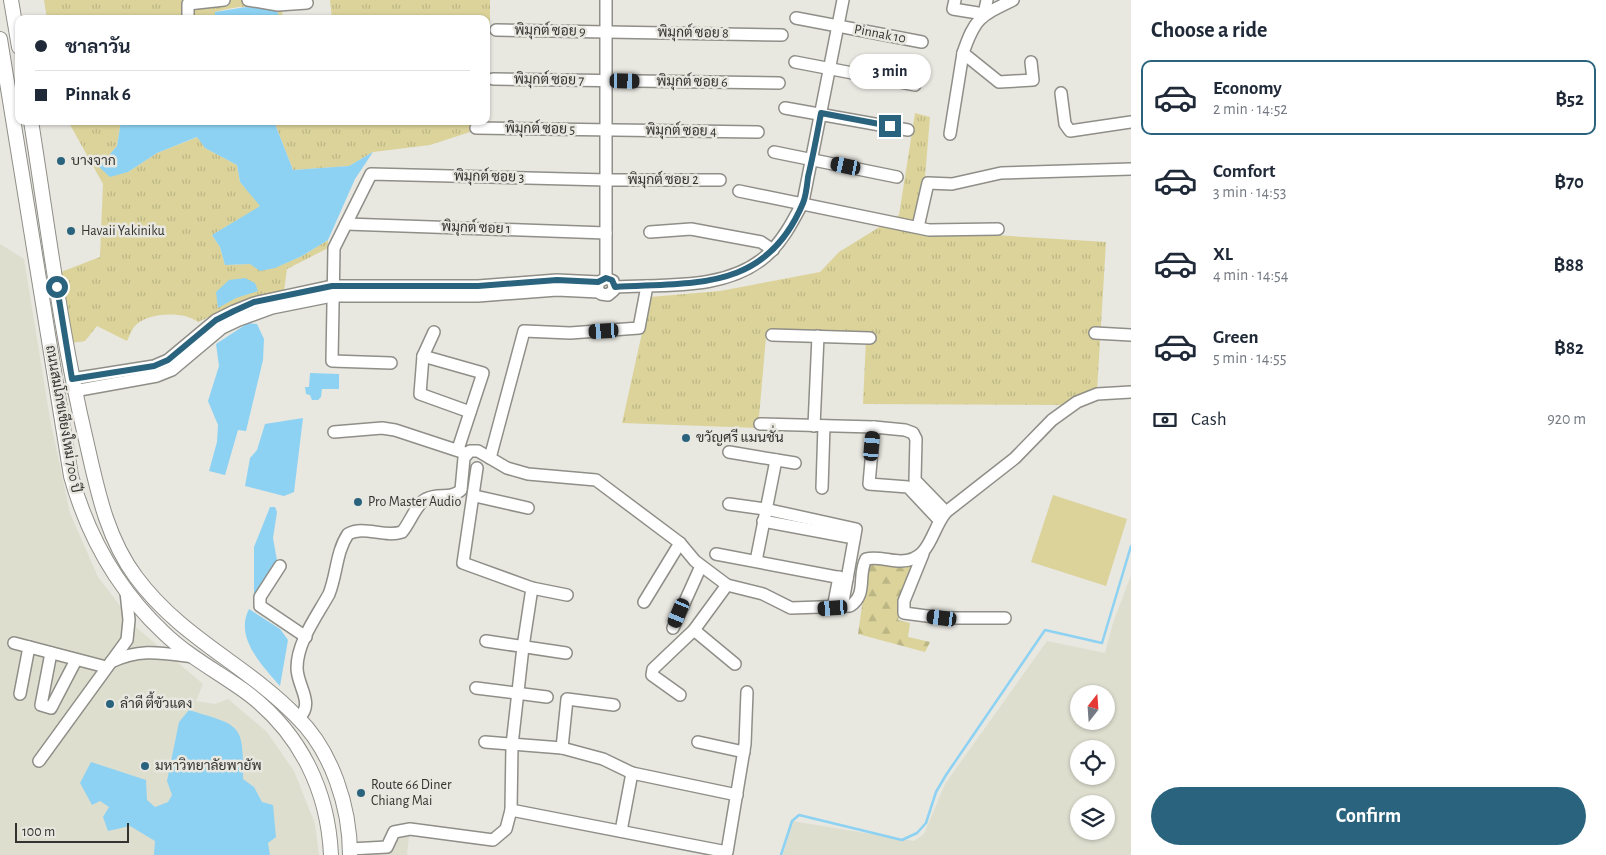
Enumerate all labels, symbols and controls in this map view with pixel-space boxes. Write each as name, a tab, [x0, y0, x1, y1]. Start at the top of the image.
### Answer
text: Choose a ride	[1151, 19, 1267, 41]
street label: พิมุกต์ ซอย 9	[514, 20, 586, 41]
street label: พิมุกต์ ซอย 8	[657, 22, 729, 43]
street label: Pinnak 10	[853, 22, 907, 46]
text: ชาลาวัน	[65, 38, 131, 57]
callout: 3 min	[849, 54, 931, 88]
text: 3 min	[873, 63, 907, 79]
street label: พิมุกต์ ซอย 7	[514, 69, 585, 90]
street label: พิมุกต์ ซอย 6	[656, 71, 728, 92]
car	[609, 73, 640, 89]
icon: car	[1153, 75, 1198, 120]
text: Economy	[1213, 79, 1282, 98]
text: Pinnak 6	[65, 85, 131, 104]
text: ฿52	[1555, 90, 1584, 109]
text: 2 min · 14:52	[1213, 101, 1288, 117]
route end	[879, 115, 901, 137]
street label: พิมุกต์ ซอย 5	[505, 118, 576, 139]
street label: พิมุกต์ ซอย 4	[645, 120, 717, 141]
place label: บางจาก	[71, 154, 116, 168]
marker: บางจาก	[55, 155, 67, 167]
car	[829, 156, 862, 176]
icon: car	[1153, 158, 1198, 203]
text: Comfort	[1213, 162, 1275, 181]
street label: พิมุกต์ ซอย 3	[454, 166, 525, 187]
street label: พิมุกต์ ซอย 2	[627, 170, 699, 189]
text: ฿70	[1554, 173, 1584, 192]
text: 3 min · 14:53	[1213, 184, 1286, 200]
street label: พิมุกต์ ซอย 1	[441, 217, 511, 238]
place label: Havaii Yakiniku	[81, 224, 165, 238]
marker: Havaii Yakiniku	[65, 225, 77, 237]
icon: car	[1153, 241, 1198, 286]
text: XL	[1213, 245, 1233, 264]
text: ฿88	[1554, 256, 1584, 275]
text: 4 min · 14:54	[1213, 267, 1288, 283]
route start	[46, 276, 68, 298]
car	[588, 323, 619, 339]
icon: car	[1153, 324, 1198, 369]
text: Green	[1213, 328, 1259, 347]
text: ฿82	[1554, 339, 1584, 358]
street label: ถนนสมโภชเชียงใหม่ 700 ปี	[43, 344, 86, 494]
text: 5 min · 14:55	[1213, 350, 1286, 366]
icon: cash	[1151, 406, 1179, 434]
text: Cash	[1191, 410, 1227, 429]
text: 920 m	[1547, 411, 1586, 427]
place label: ขวัญศรี แมนชั่น	[696, 425, 784, 446]
car	[863, 430, 880, 462]
marker: ขวัญศรี แมนชั่น	[680, 432, 692, 444]
place label: Pro Master Audio	[368, 495, 461, 509]
marker: Pro Master Audio	[352, 496, 364, 508]
car	[666, 596, 691, 630]
car	[817, 599, 848, 617]
car	[926, 609, 957, 627]
north arrow	[1070, 685, 1115, 730]
map controls	[1070, 685, 1115, 840]
place label: ลำดี ตี้ขัวแดง	[120, 691, 192, 711]
marker: ลำดี ตี้ขัวแดง	[104, 698, 116, 710]
button: locate	[1070, 740, 1115, 785]
place label: มหาวิทยาลัยพายัพ	[155, 757, 262, 773]
marker: มหาวิทยาลัยพายัพ	[139, 760, 151, 772]
place label: Route 66 Diner Chiang Mai	[371, 778, 452, 808]
marker: Route 66 Diner Chiang Mai	[355, 787, 367, 799]
button: Confirm	[1151, 787, 1586, 845]
button: layers	[1070, 795, 1115, 840]
scale bar	[15, 820, 129, 843]
text: 100 m	[22, 825, 55, 839]

